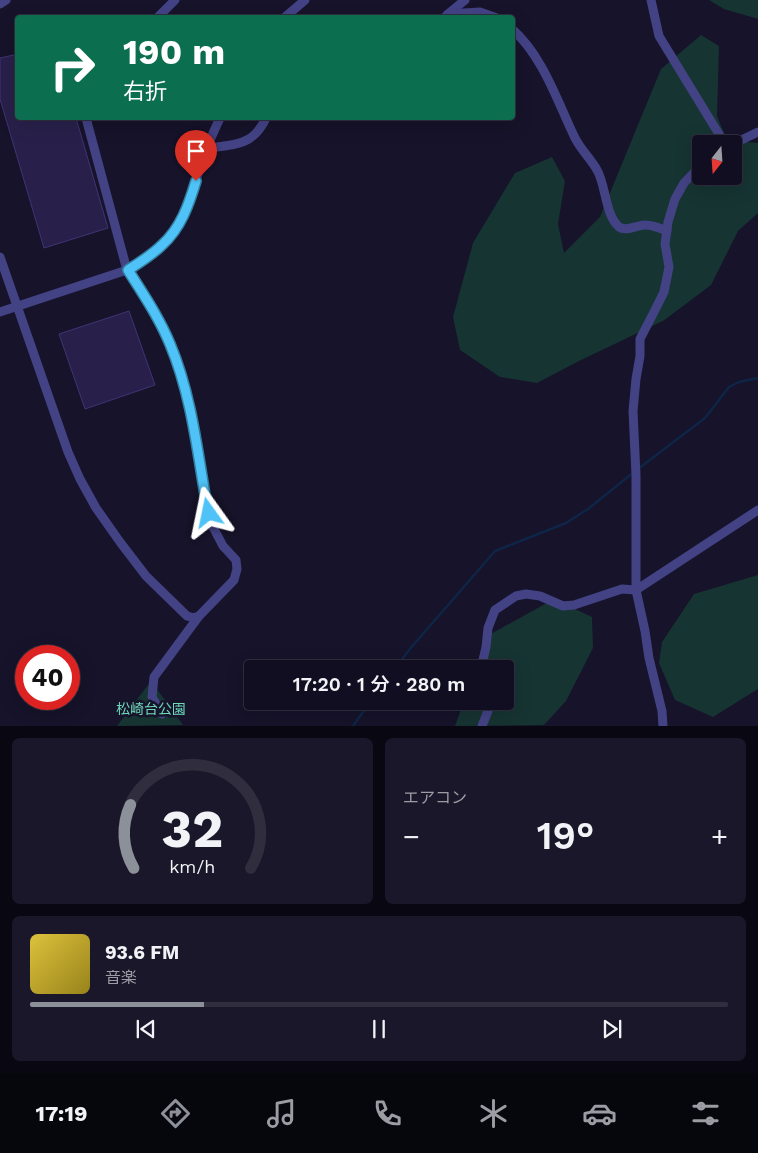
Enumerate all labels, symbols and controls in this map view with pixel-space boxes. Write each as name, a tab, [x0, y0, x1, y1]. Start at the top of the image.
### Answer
text: 190 m	[123, 31, 225, 73]
icon: right	[40, 35, 105, 100]
text: 右折	[123, 79, 167, 104]
pin	[175, 130, 217, 181]
north arrow	[692, 135, 742, 185]
map controls	[692, 135, 742, 185]
icon: arrive	[182, 137, 210, 165]
position arrow	[182, 486, 234, 538]
speed limit sign: 40	[15, 645, 80, 710]
text: 17:20 · 1 分 · 280 m	[293, 673, 465, 696]
park label: 松崎台公園	[116, 701, 186, 717]
text: エアコン	[403, 788, 467, 807]
text: 32	[162, 799, 223, 860]
text: 19°	[537, 814, 594, 858]
text: −	[403, 820, 420, 853]
text: +	[711, 820, 728, 853]
text: km/h	[169, 856, 216, 877]
text: 93.6 FM	[105, 941, 179, 964]
text: 音楽	[105, 968, 137, 987]
icon: previous	[132, 1015, 160, 1043]
icon: pause	[365, 1015, 393, 1043]
icon: next	[598, 1015, 626, 1043]
icon: directions	[158, 1096, 193, 1131]
icon: music	[264, 1096, 299, 1131]
icon: phone	[370, 1096, 405, 1131]
icon: climate	[476, 1096, 511, 1131]
icon: car	[582, 1096, 617, 1131]
icon: filters	[688, 1096, 723, 1131]
text: 17:19	[35, 1101, 88, 1126]

